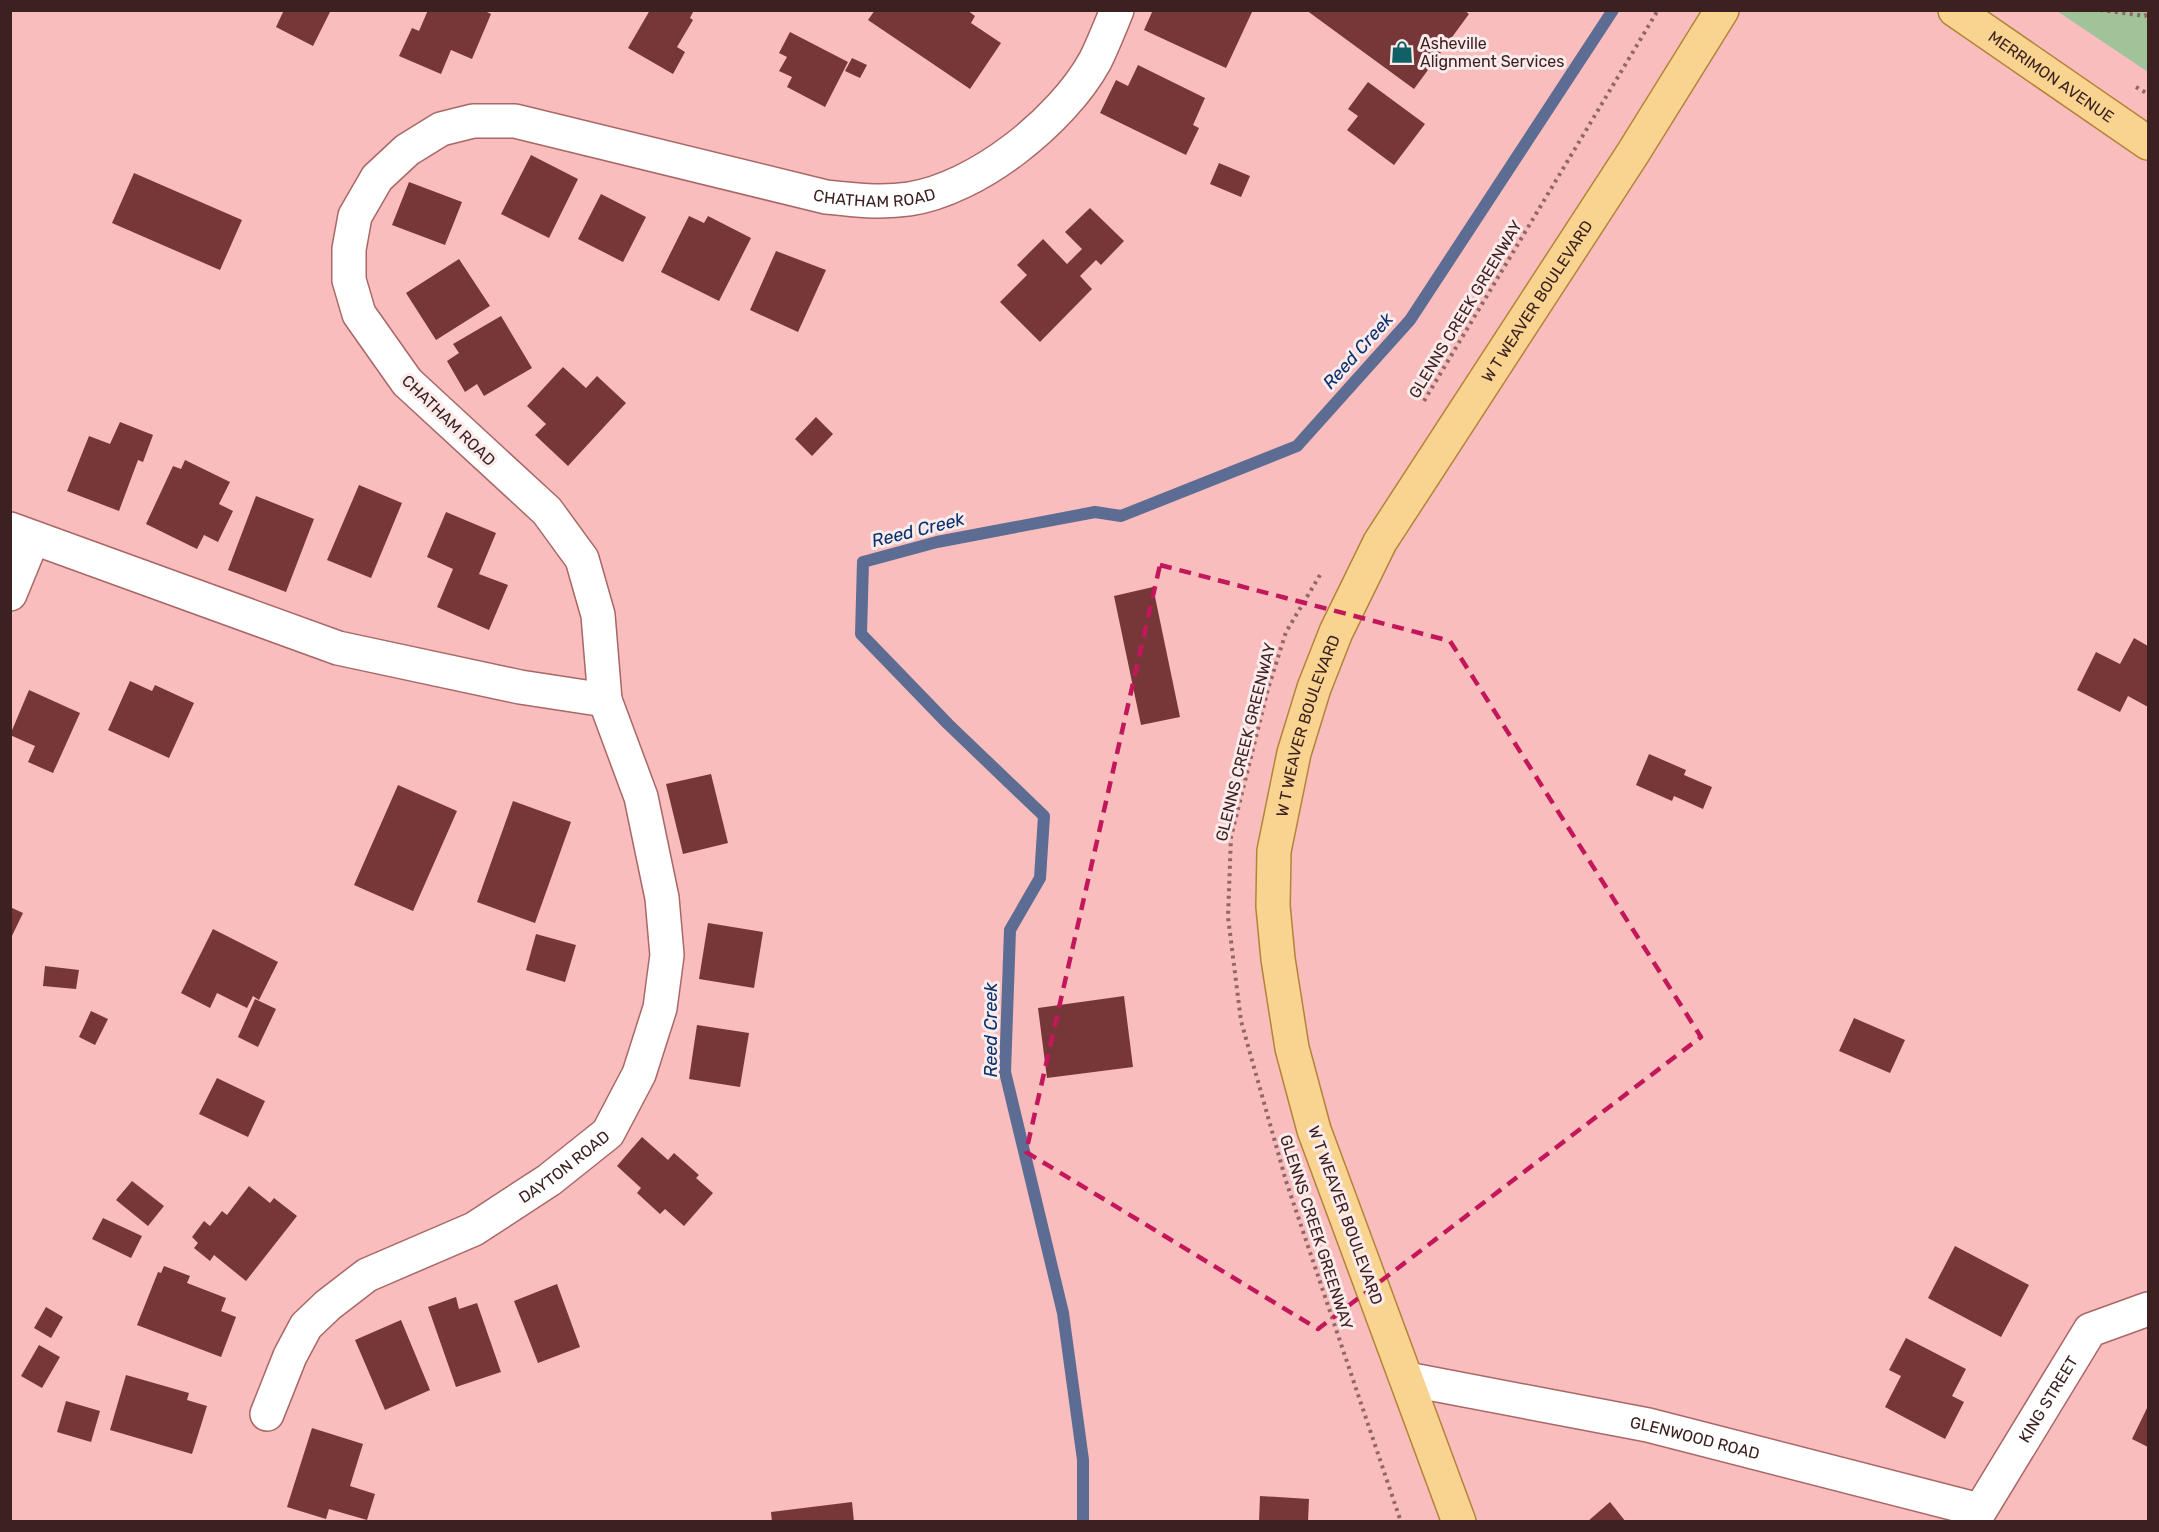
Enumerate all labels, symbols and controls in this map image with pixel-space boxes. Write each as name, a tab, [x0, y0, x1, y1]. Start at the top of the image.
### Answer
street label: MERRIMON AVENUE	[1985, 27, 2117, 127]
place label: Asheville Alignment Services	[1420, 34, 1564, 71]
shop icon: Asheville Alignment Services	[1389, 39, 1415, 65]
street label: CHATHAM ROAD	[811, 184, 938, 211]
street label: GLENNS CREEK GREENWAY	[1405, 217, 1526, 402]
street label: W T WEAVER BOULEVARD	[1478, 217, 1597, 386]
water label: Reed Creek	[1318, 308, 1398, 394]
street label: CHATHAM ROAD	[398, 371, 499, 470]
water label: Reed Creek	[869, 508, 967, 552]
street label: W T WEAVER BOULEVARD	[1272, 632, 1344, 818]
street label: GLENNS CREEK GREENWAY	[1212, 641, 1279, 843]
water label: Reed Creek	[980, 982, 1002, 1078]
street label: W T WEAVER BOULEVARD	[1304, 1123, 1387, 1307]
street label: DAYTON ROAD	[515, 1127, 613, 1207]
street label: GLENNS CREEK GREENWAY	[1276, 1132, 1357, 1332]
street label: KING STREET	[2015, 1352, 2082, 1446]
street label: GLENWOOD ROAD	[1629, 1413, 1762, 1463]

